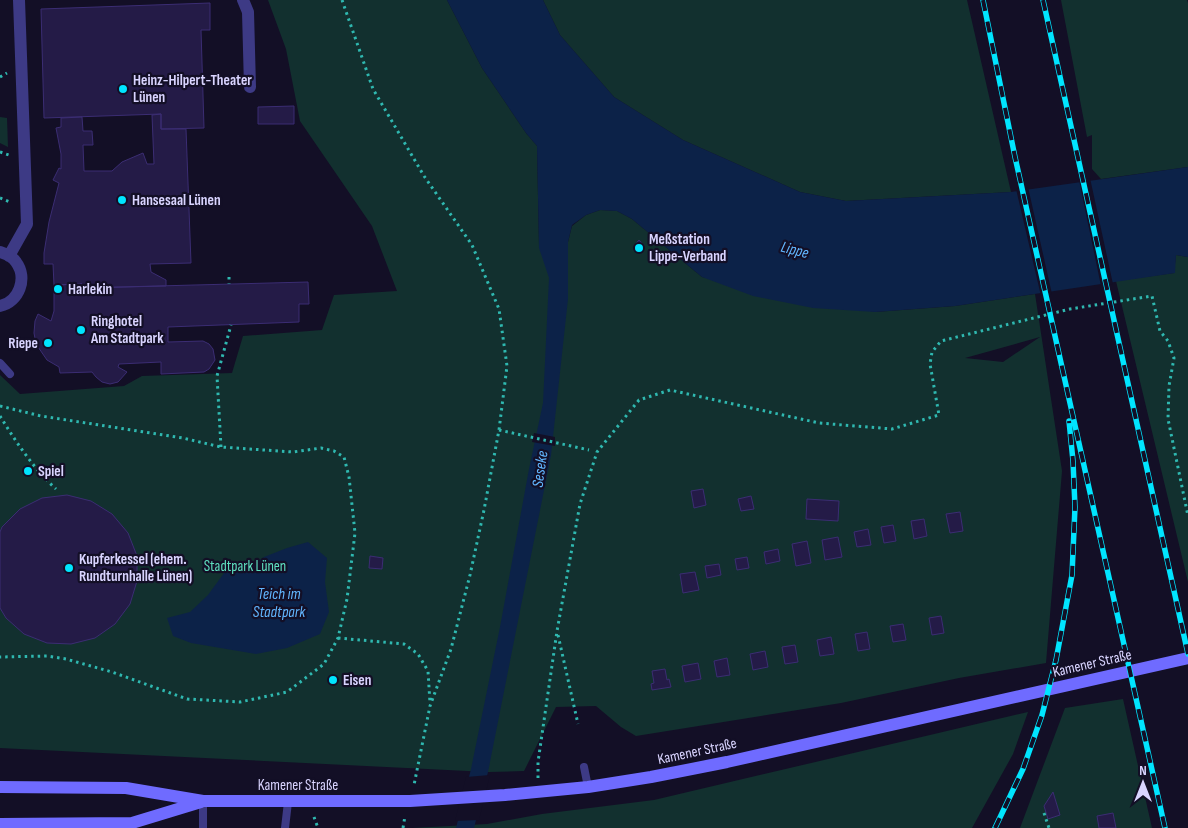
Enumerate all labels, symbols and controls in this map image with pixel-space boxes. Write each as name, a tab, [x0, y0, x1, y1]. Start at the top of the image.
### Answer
place label: Heinz-Hilpert-Theater Lünen	[133, 71, 252, 107]
marker: Heinz-Hilpert-Theater Lünen	[117, 83, 129, 95]
place label: Hansesaal Lünen	[132, 191, 221, 210]
marker: Hansesaal Lünen	[116, 194, 128, 206]
place label: Meßstation Lippe-Verband	[649, 230, 726, 266]
water label: Lippe	[779, 238, 811, 263]
marker: Meßstation Lippe-Verband	[633, 242, 645, 254]
place label: Harlekin	[68, 280, 112, 299]
marker: Harlekin	[52, 283, 64, 295]
place label: Ringhotel Am Stadtpark	[90, 312, 164, 348]
marker: Ringhotel Am Stadtpark	[75, 324, 87, 336]
place label: Riepe	[8, 334, 38, 353]
marker: Riepe	[42, 337, 54, 349]
water label: Seseke	[529, 450, 552, 489]
place label: Spiel	[38, 462, 64, 481]
marker: Spiel	[22, 465, 34, 477]
place label: Kupferkessel (ehem. Rundturnhalle Lünen)	[79, 550, 192, 586]
park label: Stadtpark Lünen	[204, 557, 286, 576]
marker: Kupferkessel (ehem. Rundturnhalle Lünen)	[63, 562, 75, 574]
water label: Teich im Stadtpark	[253, 585, 306, 622]
street label: Kamener Straße	[1051, 645, 1133, 682]
place label: Eisen	[343, 671, 371, 690]
marker: Eisen	[327, 674, 339, 686]
street label: Kamener Straße	[656, 734, 738, 769]
north arrow	[1118, 758, 1168, 808]
text: N	[1139, 762, 1147, 779]
street label: Kamener Straße	[258, 776, 338, 795]

